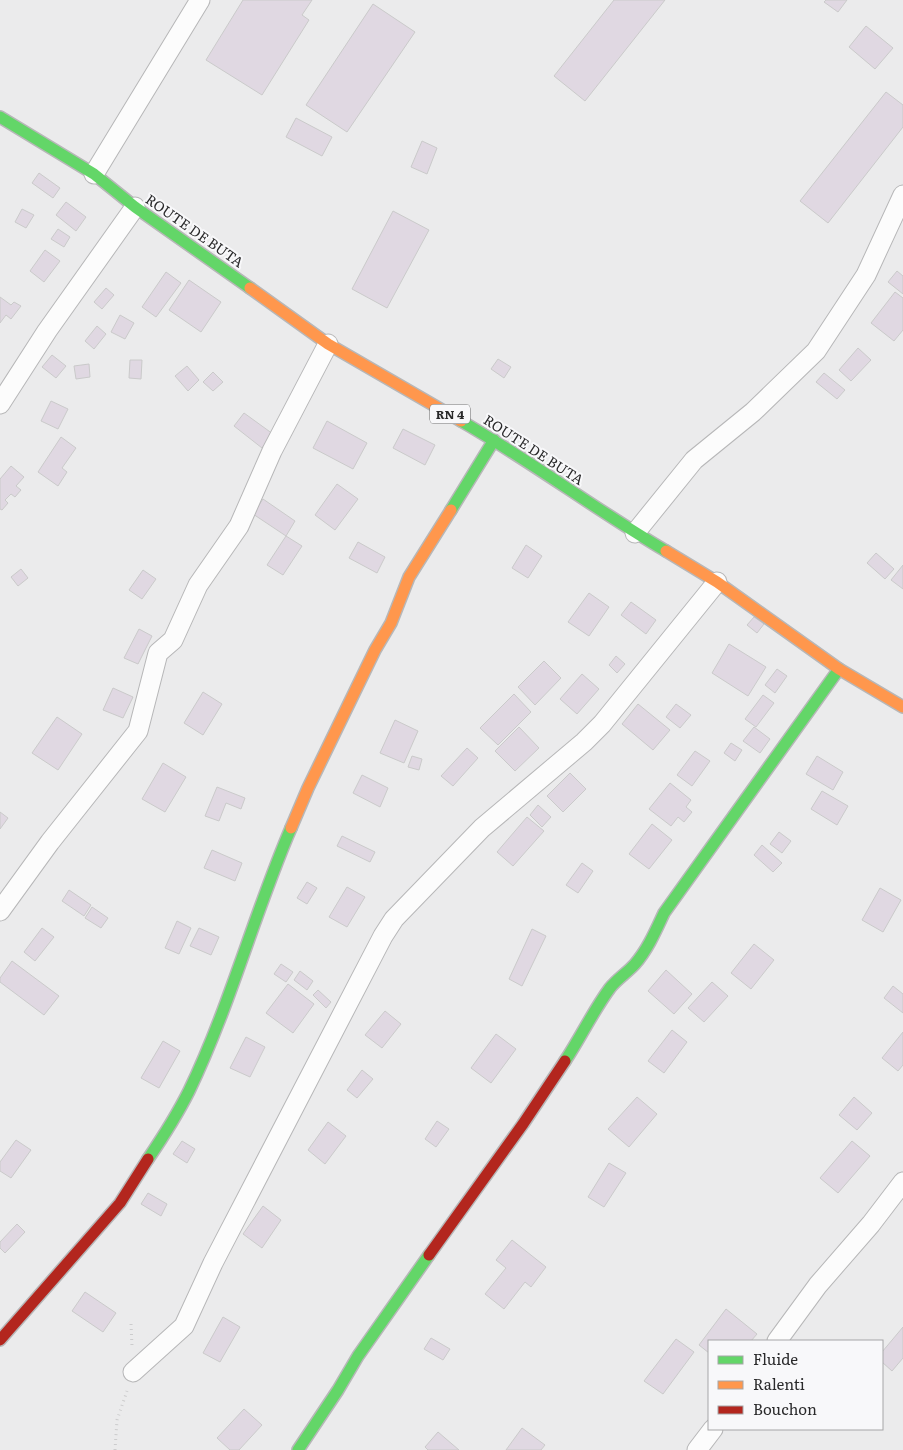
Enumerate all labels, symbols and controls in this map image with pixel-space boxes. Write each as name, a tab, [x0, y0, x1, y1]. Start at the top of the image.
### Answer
street label: ROUTE DE BUTA	[142, 189, 249, 272]
road number: RN 4	[430, 404, 470, 424]
street label: ROUTE DE BUTA	[480, 409, 589, 489]
legend	[708, 1340, 883, 1430]
text: Fluide	[753, 1347, 798, 1370]
text: Ralenti	[753, 1372, 805, 1395]
text: Bouchon	[753, 1397, 817, 1420]

